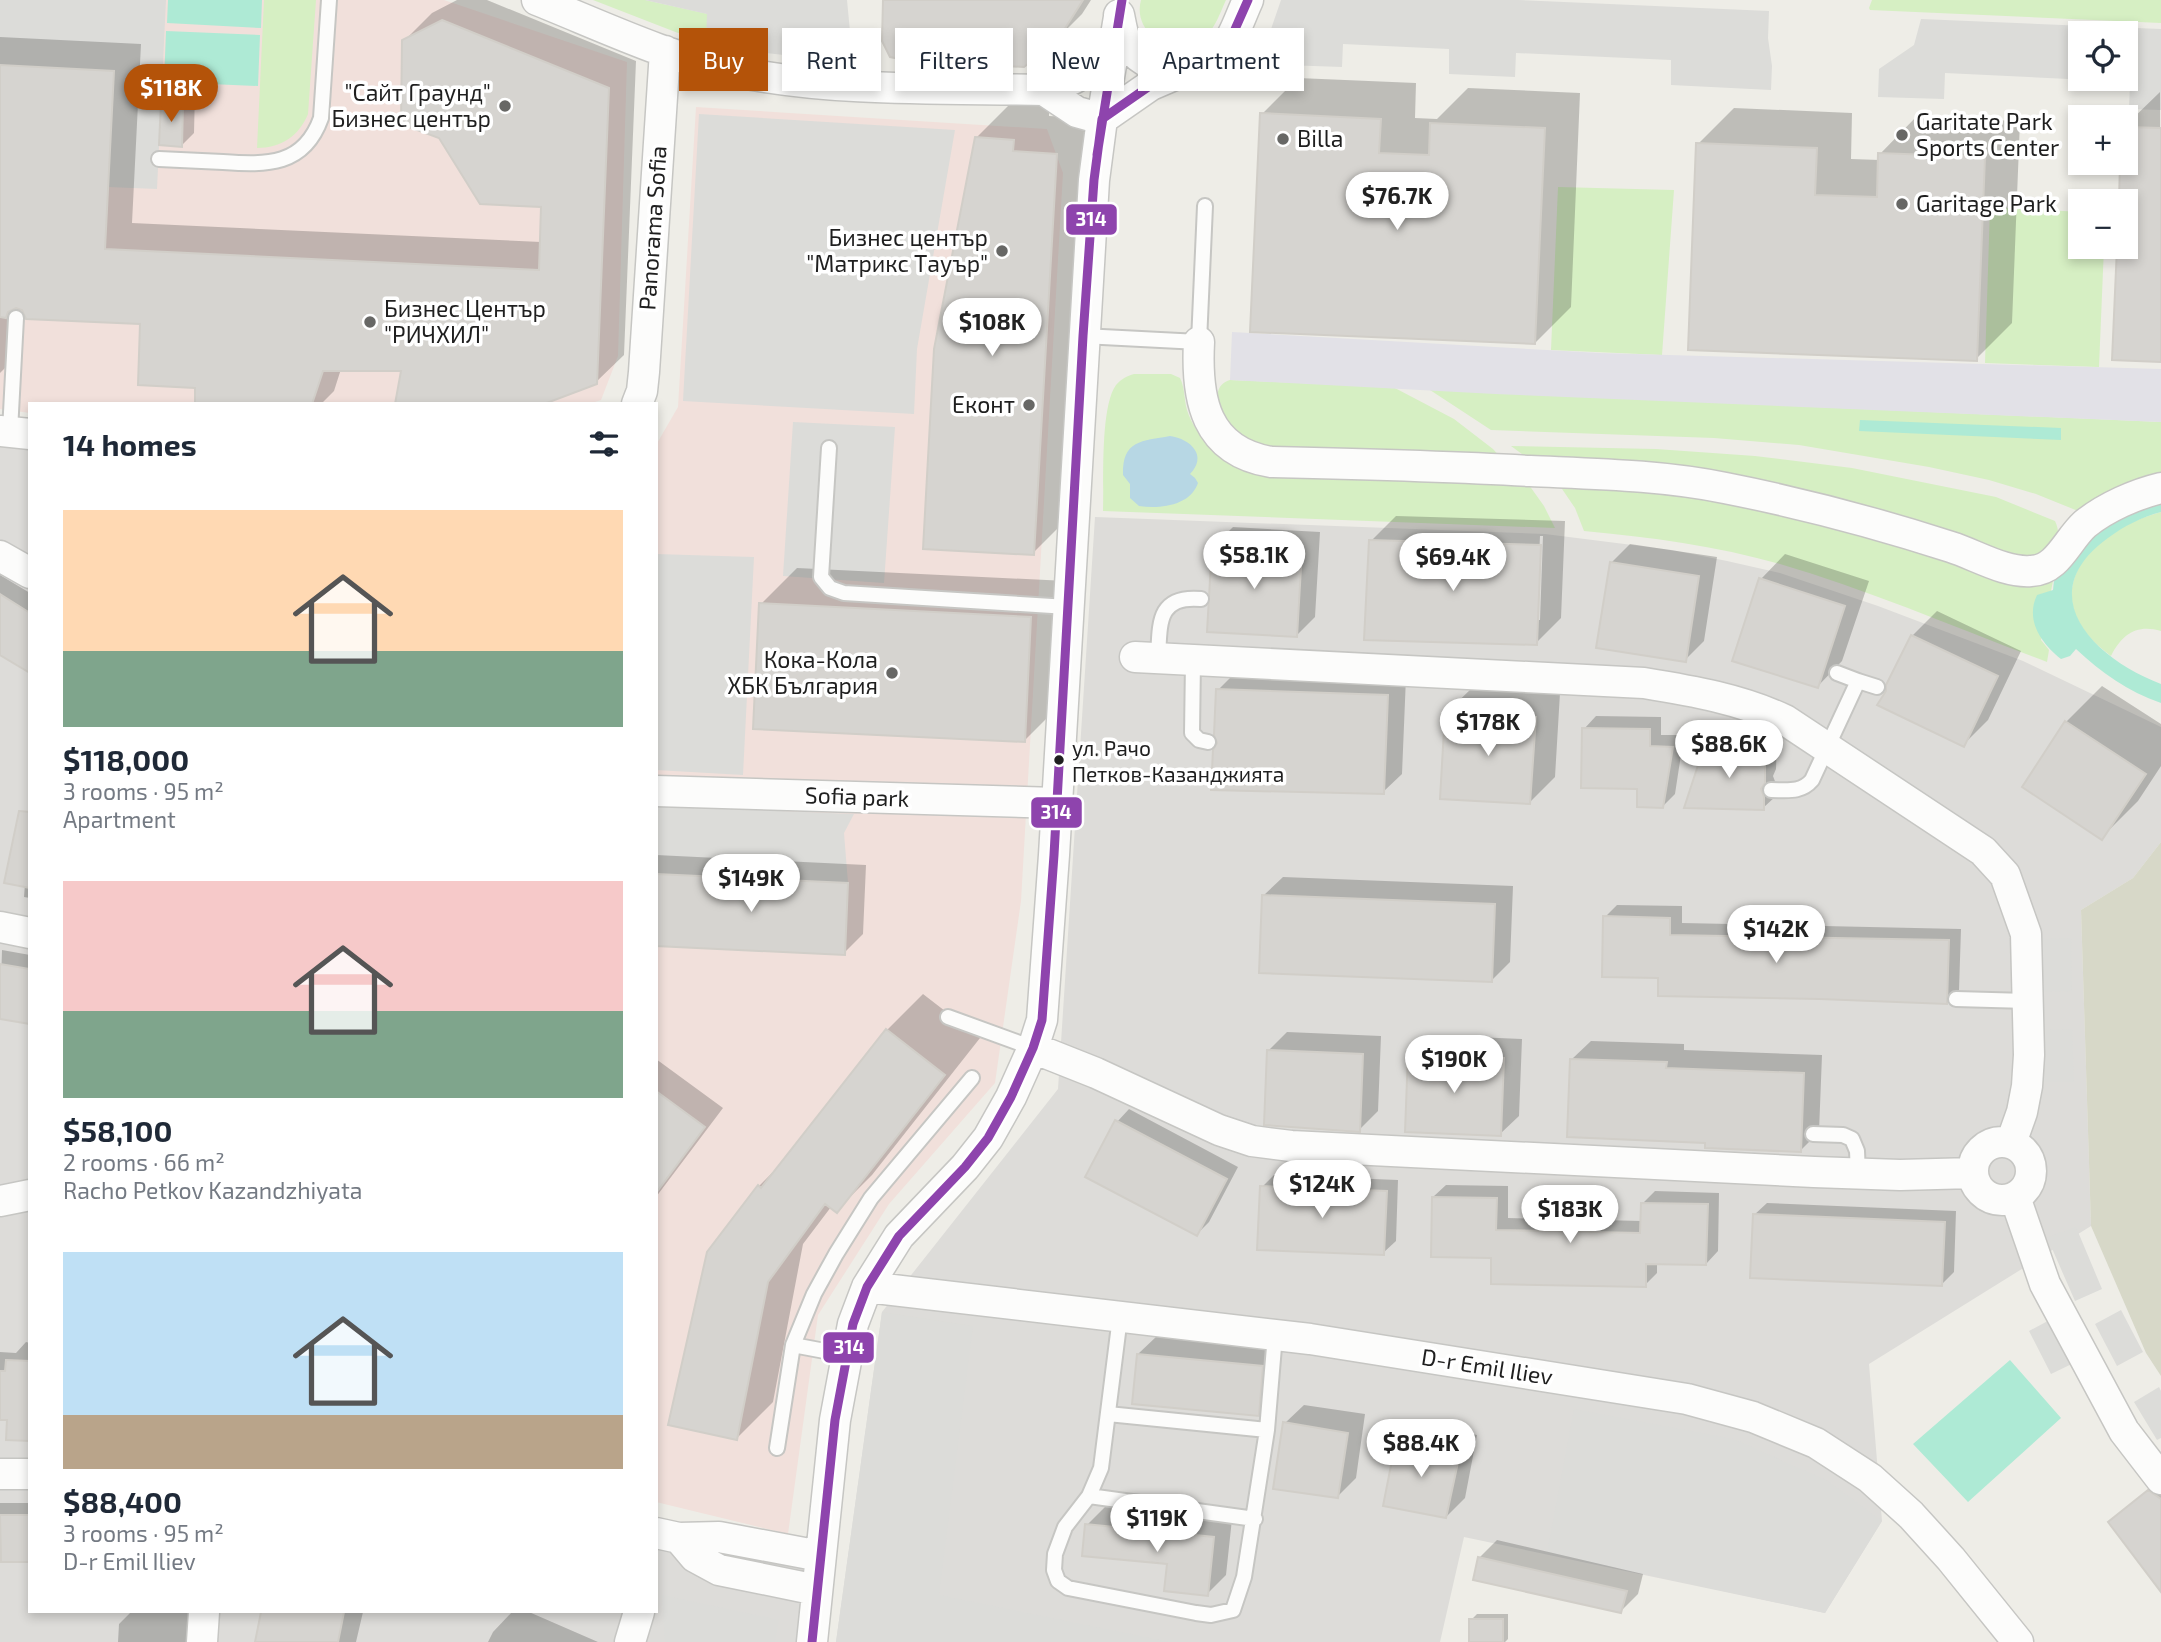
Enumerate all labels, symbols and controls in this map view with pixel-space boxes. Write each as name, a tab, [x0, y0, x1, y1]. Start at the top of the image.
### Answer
map controls	[2068, 21, 2138, 259]
button: locate	[2068, 21, 2138, 91]
chip: Buy	[679, 28, 768, 91]
chip: Rent	[782, 28, 881, 91]
chip: Filters	[895, 28, 1013, 91]
chip: New	[1027, 28, 1124, 91]
chip: Apartment	[1138, 28, 1304, 91]
pin: $118K	[122, 64, 220, 124]
text: $118K	[140, 73, 202, 101]
place label: "Сайт Граунд" Бизнес център	[331, 78, 491, 132]
marker: "Сайт Граунд" Бизнес център	[497, 98, 513, 114]
button: +	[2068, 105, 2138, 175]
place label: Garitate Park Sports Center	[1916, 107, 2059, 161]
place label: Billa	[1297, 124, 1343, 152]
marker: Garitate Park Sports Center	[1894, 127, 1910, 143]
marker: Billa	[1275, 131, 1291, 147]
street label: Panorama Sofia	[632, 145, 672, 311]
pin: $76.7K	[1340, 173, 1454, 232]
text: $76.7K	[1362, 181, 1432, 209]
place label: Garitage Park	[1916, 189, 2057, 217]
button: −	[2068, 189, 2138, 259]
marker: Garitage Park	[1894, 196, 1910, 212]
line badge: 314	[1065, 203, 1118, 236]
text: 314	[1075, 207, 1107, 230]
place label: Бизнес център "Матрикс Тауър"	[806, 223, 988, 278]
marker: Бизнес център "Матрикс Тауър"	[994, 243, 1010, 259]
place label: Бизнес Център "РИЧХИЛ"	[384, 294, 546, 348]
pin: $108K	[943, 298, 1041, 358]
text: $108K	[959, 307, 1025, 335]
marker: Бизнес Център "РИЧХИЛ"	[362, 314, 378, 330]
place label: Еконт	[952, 390, 1015, 418]
marker: Еконт	[1021, 397, 1037, 413]
icon: filters	[585, 425, 623, 463]
text: 14 homes	[63, 426, 197, 462]
pin: $58.1K	[1197, 532, 1311, 591]
pin: $69.4K	[1396, 534, 1510, 593]
text: $58.1K	[1219, 540, 1289, 568]
text: $69.4K	[1415, 542, 1491, 570]
icon: home	[280, 556, 406, 682]
place label: Кока-Кола ХБК България	[727, 645, 878, 699]
marker: Кока-Кола ХБК България	[884, 665, 900, 681]
pin: $178K	[1439, 698, 1537, 758]
text: $178K	[1456, 707, 1520, 735]
pin: $88.6K	[1672, 720, 1786, 780]
text: $88.6K	[1691, 729, 1767, 757]
place label: ул. Рачо Петков-Казанджията	[1072, 735, 1284, 786]
text: $118,000	[63, 741, 189, 777]
marker: ул. Рачо Петков-Казанджията	[1052, 753, 1066, 767]
text: 3 rooms · 95 m²	[63, 777, 224, 805]
street label: Sofia park	[804, 780, 910, 812]
line badge: 314	[1030, 796, 1083, 829]
text: 314	[1040, 800, 1072, 823]
text: Apartment	[63, 805, 176, 833]
pin: $149K	[702, 855, 800, 914]
text: $149K	[718, 863, 784, 891]
pin: $142K	[1727, 906, 1825, 965]
text: $142K	[1743, 914, 1809, 942]
icon: home	[280, 927, 406, 1053]
pin: $190K	[1405, 1036, 1503, 1095]
text: $190K	[1421, 1044, 1487, 1072]
text: $58,100	[63, 1112, 172, 1148]
text: 2 rooms · 66 m²	[63, 1148, 225, 1176]
pin: $124K	[1273, 1160, 1371, 1220]
text: $124K	[1289, 1169, 1355, 1197]
text: Racho Petkov Kazandzhiyata	[63, 1176, 362, 1204]
pin: $183K	[1521, 1186, 1619, 1245]
text: $183K	[1537, 1194, 1603, 1222]
icon: home	[280, 1298, 406, 1424]
line badge: 314	[822, 1331, 875, 1364]
text: 314	[833, 1335, 865, 1358]
street label: D-r Emil Iliev	[1419, 1342, 1555, 1390]
pin: $88.4K	[1364, 1420, 1478, 1479]
text: $88.4K	[1383, 1428, 1459, 1456]
text: $88,400	[63, 1483, 182, 1519]
pin: $119K	[1108, 1494, 1206, 1554]
text: $119K	[1126, 1503, 1188, 1531]
text: 3 rooms · 95 m²	[63, 1519, 224, 1547]
text: D-r Emil Iliev	[63, 1547, 196, 1575]

